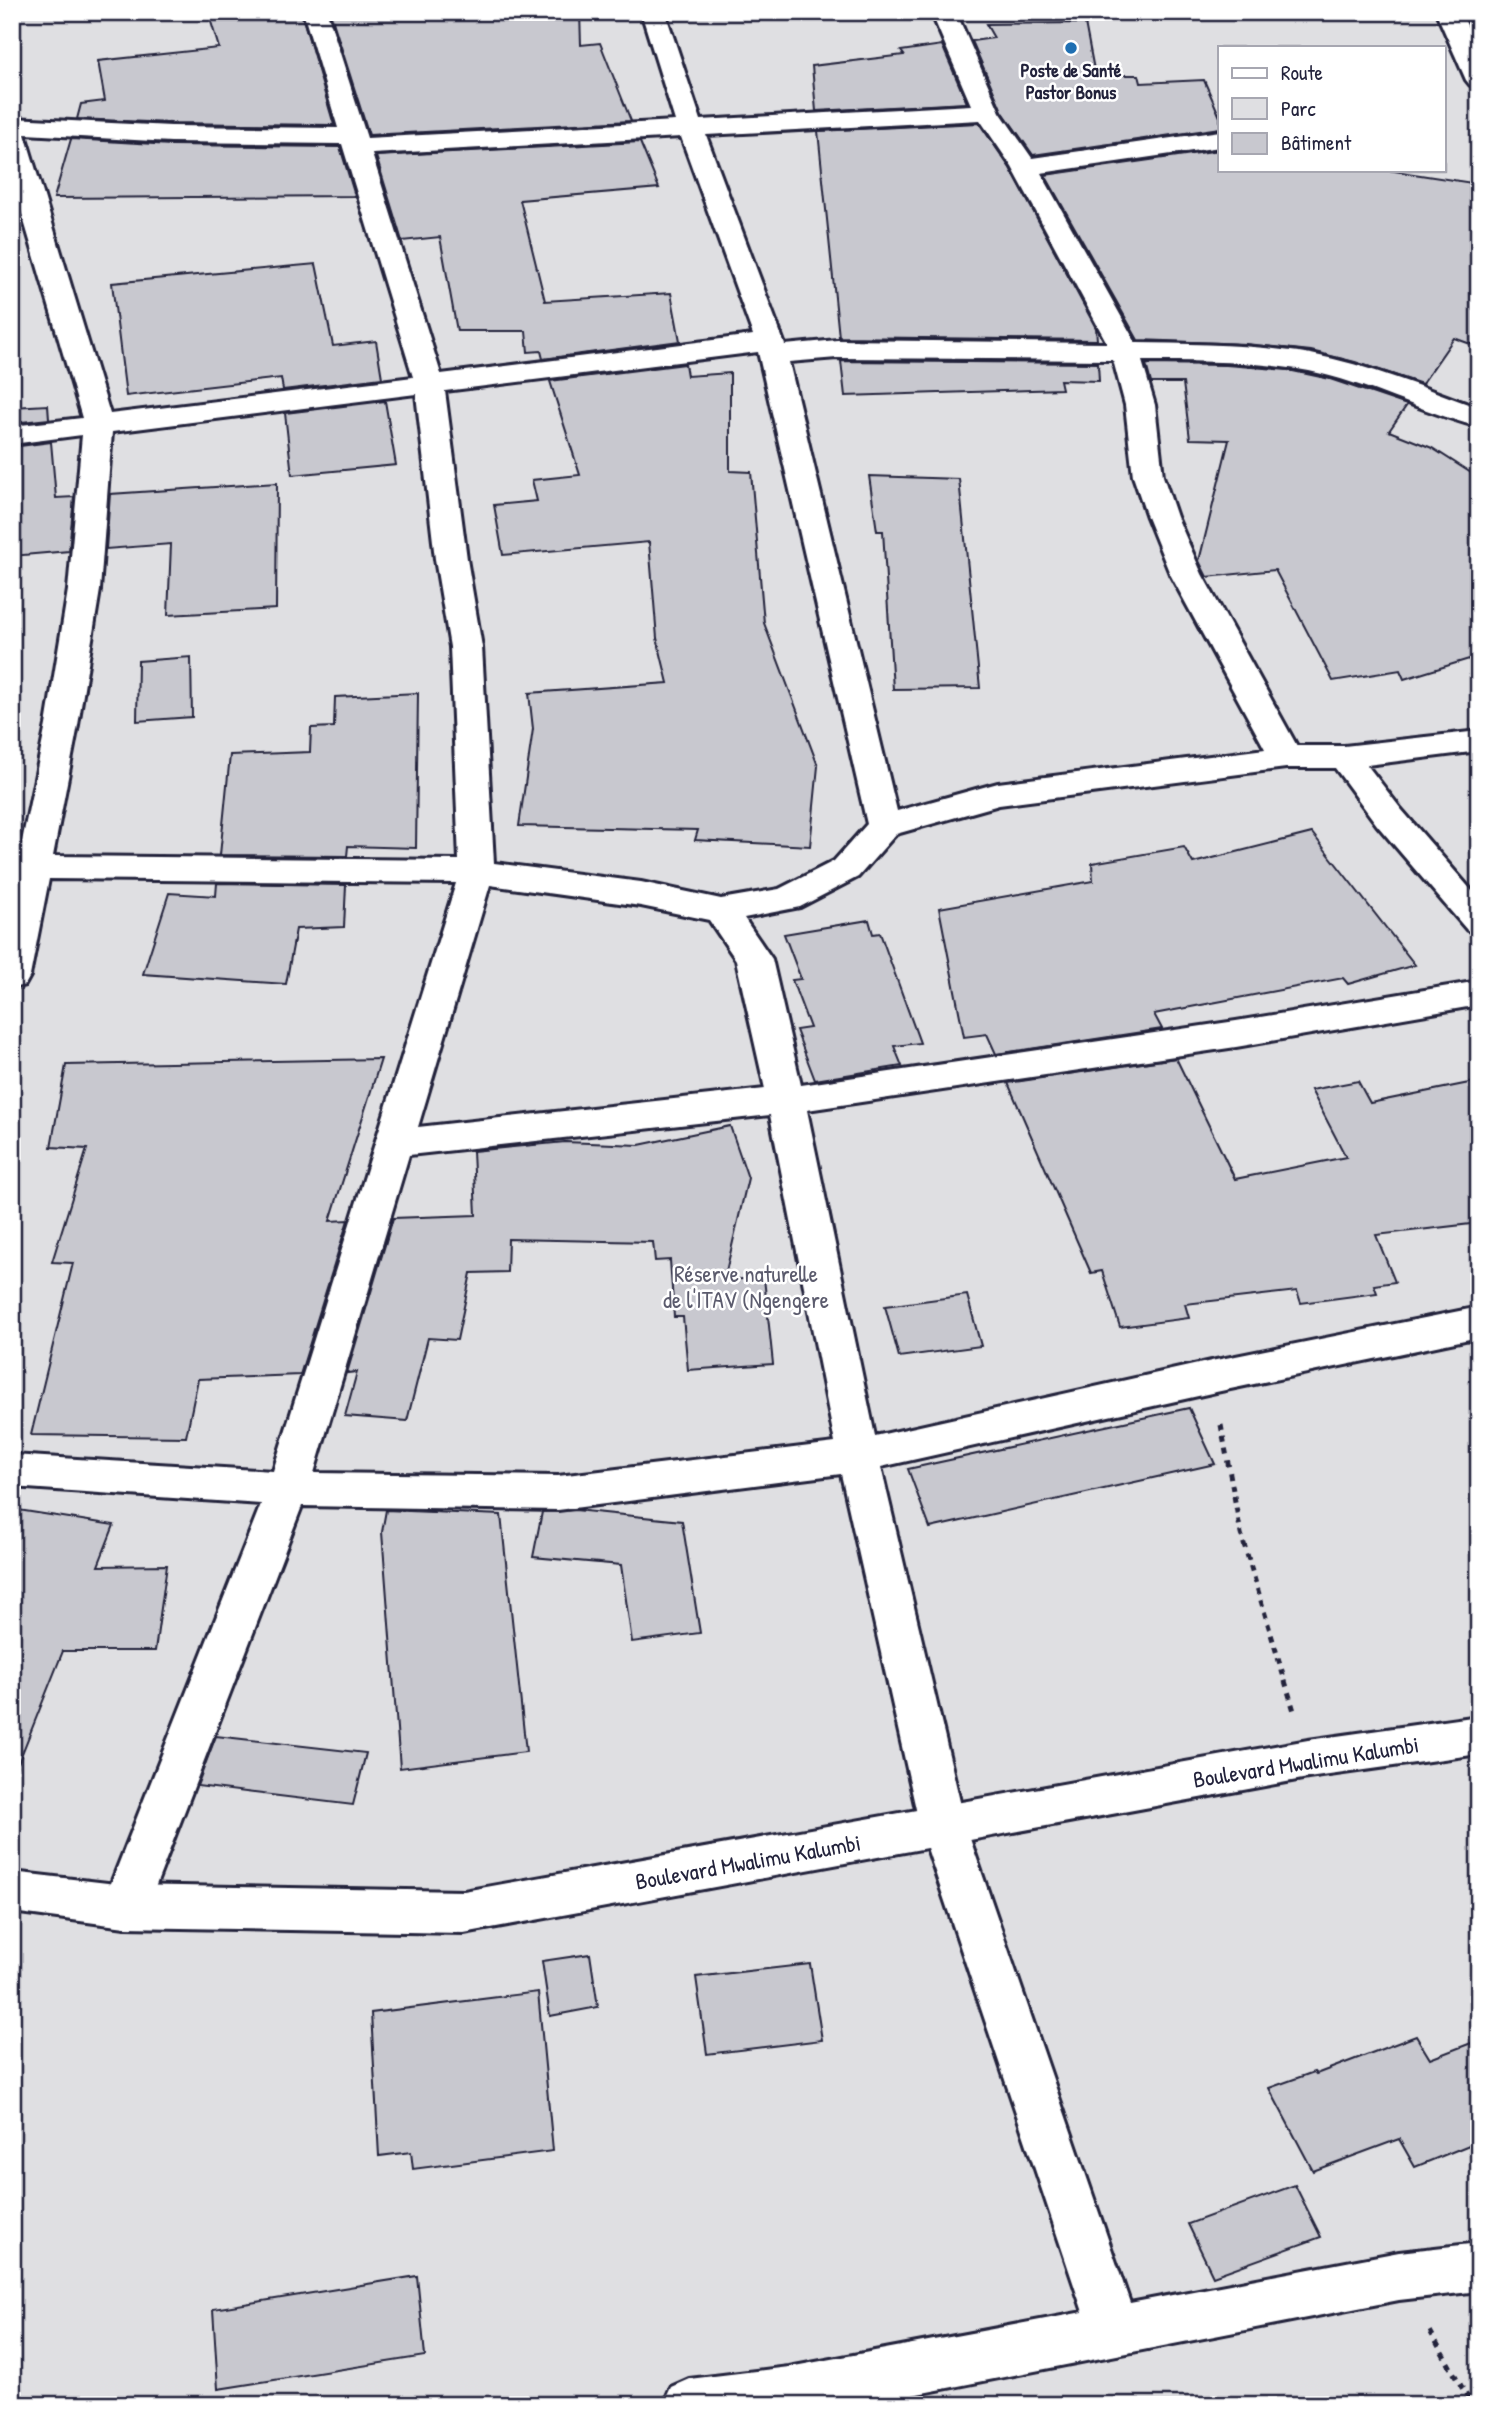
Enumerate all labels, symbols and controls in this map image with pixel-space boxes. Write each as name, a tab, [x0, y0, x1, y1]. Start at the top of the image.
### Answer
marker: Poste de Santé Pastor Bonus	[1063, 40, 1079, 56]
legend	[1218, 46, 1446, 172]
place label: Poste de Santé Pastor Bonus	[1021, 57, 1122, 105]
text: Route	[1281, 58, 1323, 87]
text: Parc	[1281, 94, 1316, 123]
text: Bâtiment	[1281, 128, 1352, 157]
park label: Réserve naturelle de l'ITAV (Ngengere	[663, 1258, 829, 1315]
street label: Boulevard Mwalimu Kalumbi	[1191, 1728, 1421, 1795]
street label: Boulevard Mwalimu Kalumbi	[633, 1826, 863, 1897]

